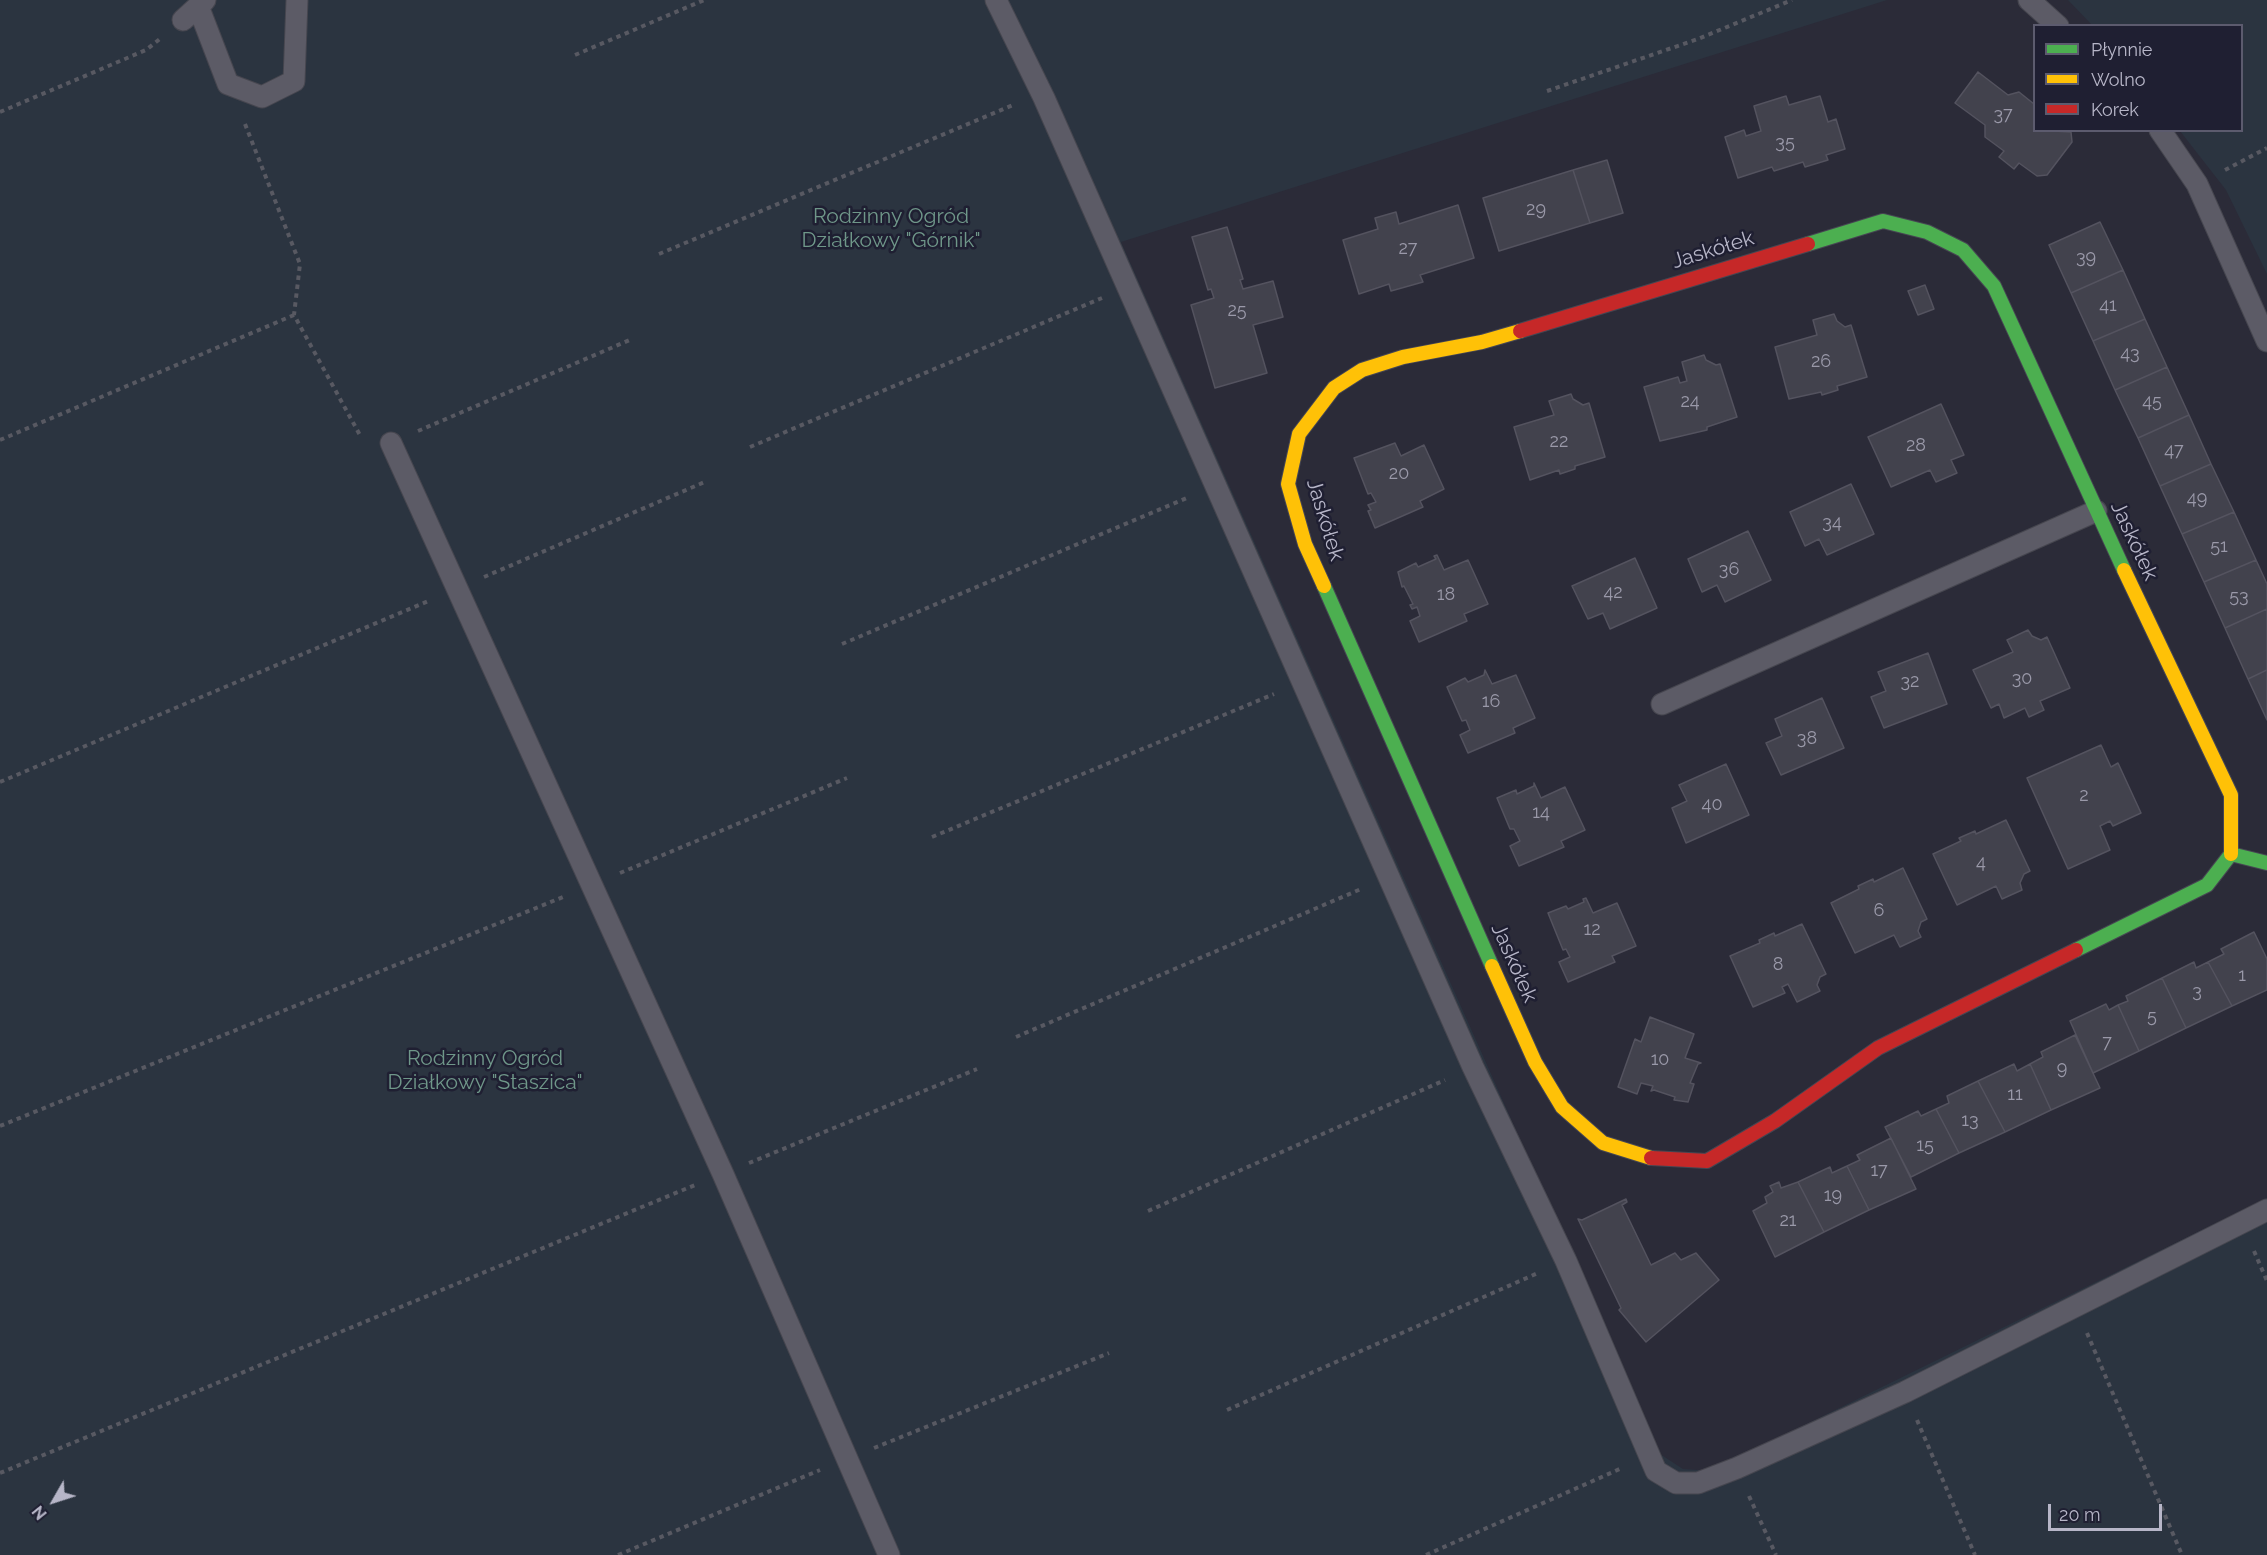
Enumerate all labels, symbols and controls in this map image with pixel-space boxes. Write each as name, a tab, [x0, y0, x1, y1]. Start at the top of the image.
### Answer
legend	[2033, 24, 2243, 132]
text: Płynnie	[2091, 39, 2152, 60]
text: Wolno	[2091, 69, 2145, 90]
text: Korek	[2091, 99, 2139, 120]
house number: 37	[1993, 104, 2013, 126]
house number: 35	[1775, 132, 1795, 154]
house number: 29	[1526, 199, 1546, 221]
park label: Rodzinny Ogród Działkowy "Górnik"	[801, 204, 981, 254]
street label: Jaskółek	[1669, 226, 1757, 274]
house number: 27	[1398, 238, 1418, 260]
house number: 39	[2076, 247, 2096, 269]
house number: 41	[2099, 295, 2117, 317]
house number: 25	[1227, 300, 1247, 322]
house number: 43	[2120, 343, 2140, 365]
house number: 26	[1811, 351, 1831, 373]
house number: 24	[1680, 391, 1700, 413]
house number: 45	[2142, 391, 2162, 413]
house number: 22	[1550, 431, 1568, 453]
house number: 28	[1906, 435, 1926, 457]
house number: 47	[2164, 440, 2184, 462]
house number: 20	[1389, 463, 1409, 485]
street label: Jaskółek	[1301, 476, 1349, 564]
house number: 49	[2187, 488, 2207, 510]
street label: Jaskółek	[2105, 498, 2163, 584]
house number: 34	[1822, 512, 1842, 534]
house number: 51	[2210, 536, 2228, 558]
house number: 36	[1719, 559, 1739, 581]
house number: 42	[1603, 582, 1623, 604]
house number: 18	[1437, 584, 1455, 606]
house number: 53	[2229, 586, 2249, 608]
house number: 30	[2012, 668, 2032, 690]
house number: 32	[1901, 671, 1919, 693]
house number: 16	[1482, 691, 1500, 713]
house number: 38	[1797, 728, 1817, 750]
house number: 2	[2079, 785, 2089, 807]
house number: 40	[1702, 794, 1722, 816]
house number: 14	[1532, 802, 1550, 824]
house number: 4	[1976, 852, 1986, 874]
house number: 6	[1874, 900, 1884, 922]
street label: Jaskółek	[1485, 919, 1543, 1007]
house number: 12	[1583, 919, 1601, 941]
house number: 8	[1773, 954, 1783, 976]
house number: 1	[2238, 965, 2246, 987]
house number: 3	[2192, 981, 2202, 1003]
house number: 5	[2147, 1006, 2157, 1028]
house number: 7	[2102, 1032, 2112, 1054]
park label: Rodzinny Ogród Działkowy "Staszica"	[387, 1046, 583, 1096]
house number: 10	[1651, 1049, 1669, 1071]
house number: 9	[2057, 1058, 2067, 1080]
house number: 11	[2007, 1084, 2023, 1106]
house number: 13	[1961, 1110, 1979, 1132]
house number: 15	[1916, 1135, 1934, 1157]
house number: 17	[1870, 1160, 1888, 1182]
house number: 19	[1824, 1185, 1842, 1207]
house number: 21	[1779, 1210, 1797, 1232]
north arrow	[24, 1471, 84, 1531]
scale bar	[2051, 1492, 2165, 1530]
text: N	[28, 1502, 51, 1523]
text: 20 m	[2059, 1504, 2101, 1525]

